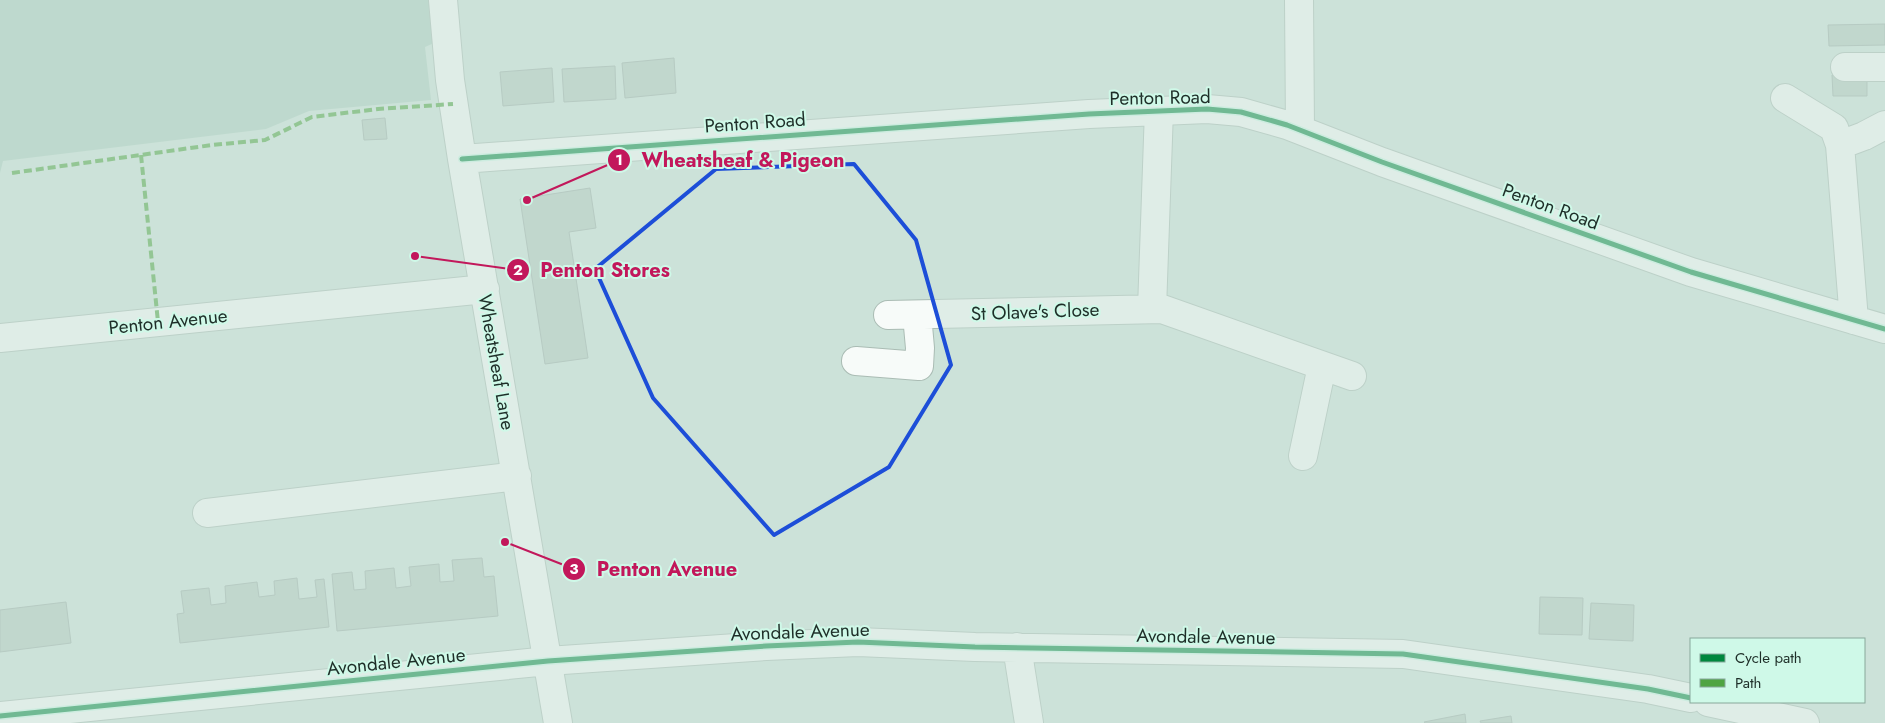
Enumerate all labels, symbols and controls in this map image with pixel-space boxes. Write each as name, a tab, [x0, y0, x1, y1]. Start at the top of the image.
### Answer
street label: Penton Road	[1109, 83, 1211, 112]
street label: Penton Road	[704, 106, 806, 139]
callout: Wheatsheaf & Pigeon	[606, 142, 854, 177]
text: Wheatsheaf & Pigeon	[642, 146, 844, 175]
text: 1	[615, 149, 623, 171]
street label: Penton Road	[1499, 176, 1603, 236]
callout: Penton Stores	[505, 252, 680, 287]
text: Penton Stores	[540, 256, 670, 285]
text: 2	[513, 259, 523, 281]
street label: Wheatsheaf Lane	[471, 292, 522, 432]
street label: St Olave's Close	[970, 296, 1100, 327]
street label: Penton Avenue	[107, 302, 229, 341]
callout: Penton Avenue	[561, 551, 747, 586]
text: Penton Avenue	[597, 555, 737, 584]
text: 3	[569, 558, 579, 580]
street label: Avondale Avenue	[730, 616, 870, 647]
street label: Avondale Avenue	[1136, 622, 1276, 651]
legend	[1690, 638, 1865, 703]
street label: Avondale Avenue	[326, 641, 467, 682]
text: Cycle path	[1735, 647, 1802, 669]
text: Path	[1735, 672, 1761, 694]

